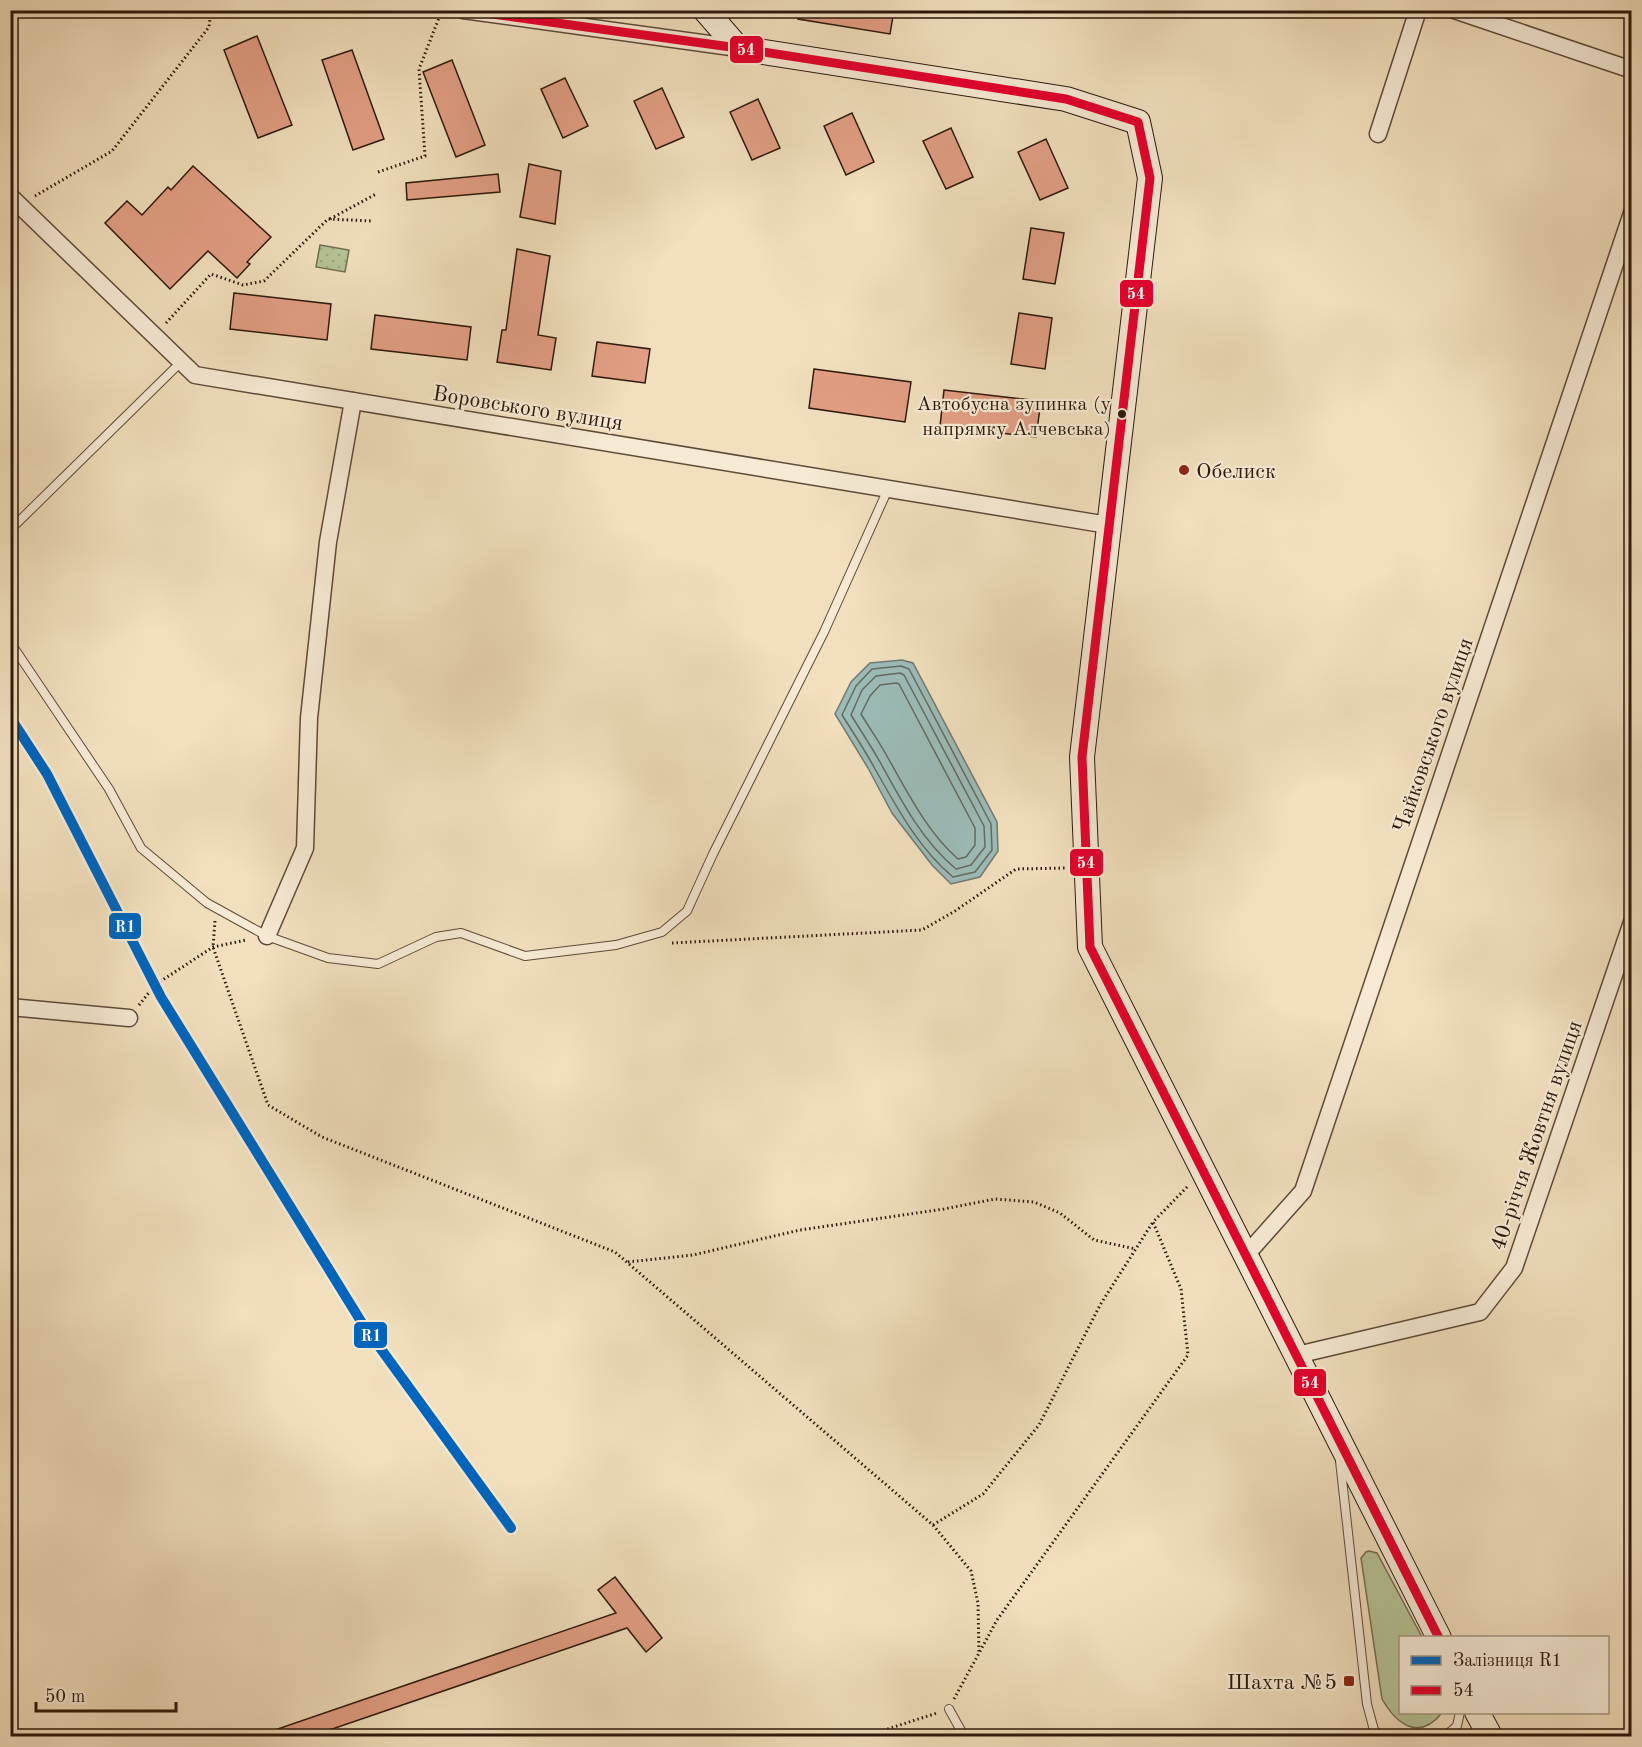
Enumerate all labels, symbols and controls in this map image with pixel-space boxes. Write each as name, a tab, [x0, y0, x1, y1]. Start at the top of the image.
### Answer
line badge: 54	[729, 35, 764, 64]
text: 54	[737, 43, 755, 59]
line badge: 54	[1119, 279, 1154, 308]
text: 54	[1127, 287, 1145, 303]
street label: Воровського вулиця	[431, 383, 624, 435]
place label: Автобусна зупинка (у напрямку Алчевська)	[917, 395, 1111, 440]
marker: Автобусна зупинка (у напрямку Алчевська)	[1116, 408, 1128, 420]
place label: Обелиск	[1196, 461, 1276, 483]
marker: Обелиск	[1177, 463, 1191, 477]
street label: Чайковського вулиця	[1390, 635, 1478, 836]
line badge: 54	[1069, 848, 1104, 877]
text: 54	[1077, 856, 1095, 872]
line badge: R1	[108, 912, 142, 940]
text: R1	[115, 920, 135, 936]
street label: 40-річчя Жовтня вулиця	[1487, 1018, 1587, 1253]
line badge: R1	[353, 1321, 388, 1349]
text: R1	[361, 1329, 381, 1345]
line badge: 54	[1293, 1368, 1327, 1397]
text: 54	[1301, 1376, 1319, 1392]
legend	[1399, 1636, 1609, 1714]
text: Залізниця R1	[1453, 1652, 1562, 1670]
place label: Шахта №5	[1227, 1672, 1337, 1694]
marker: Шахта №5	[1342, 1674, 1356, 1688]
scale bar	[36, 1675, 176, 1713]
text: 54	[1453, 1682, 1474, 1700]
text: 50 m	[45, 1688, 85, 1706]

